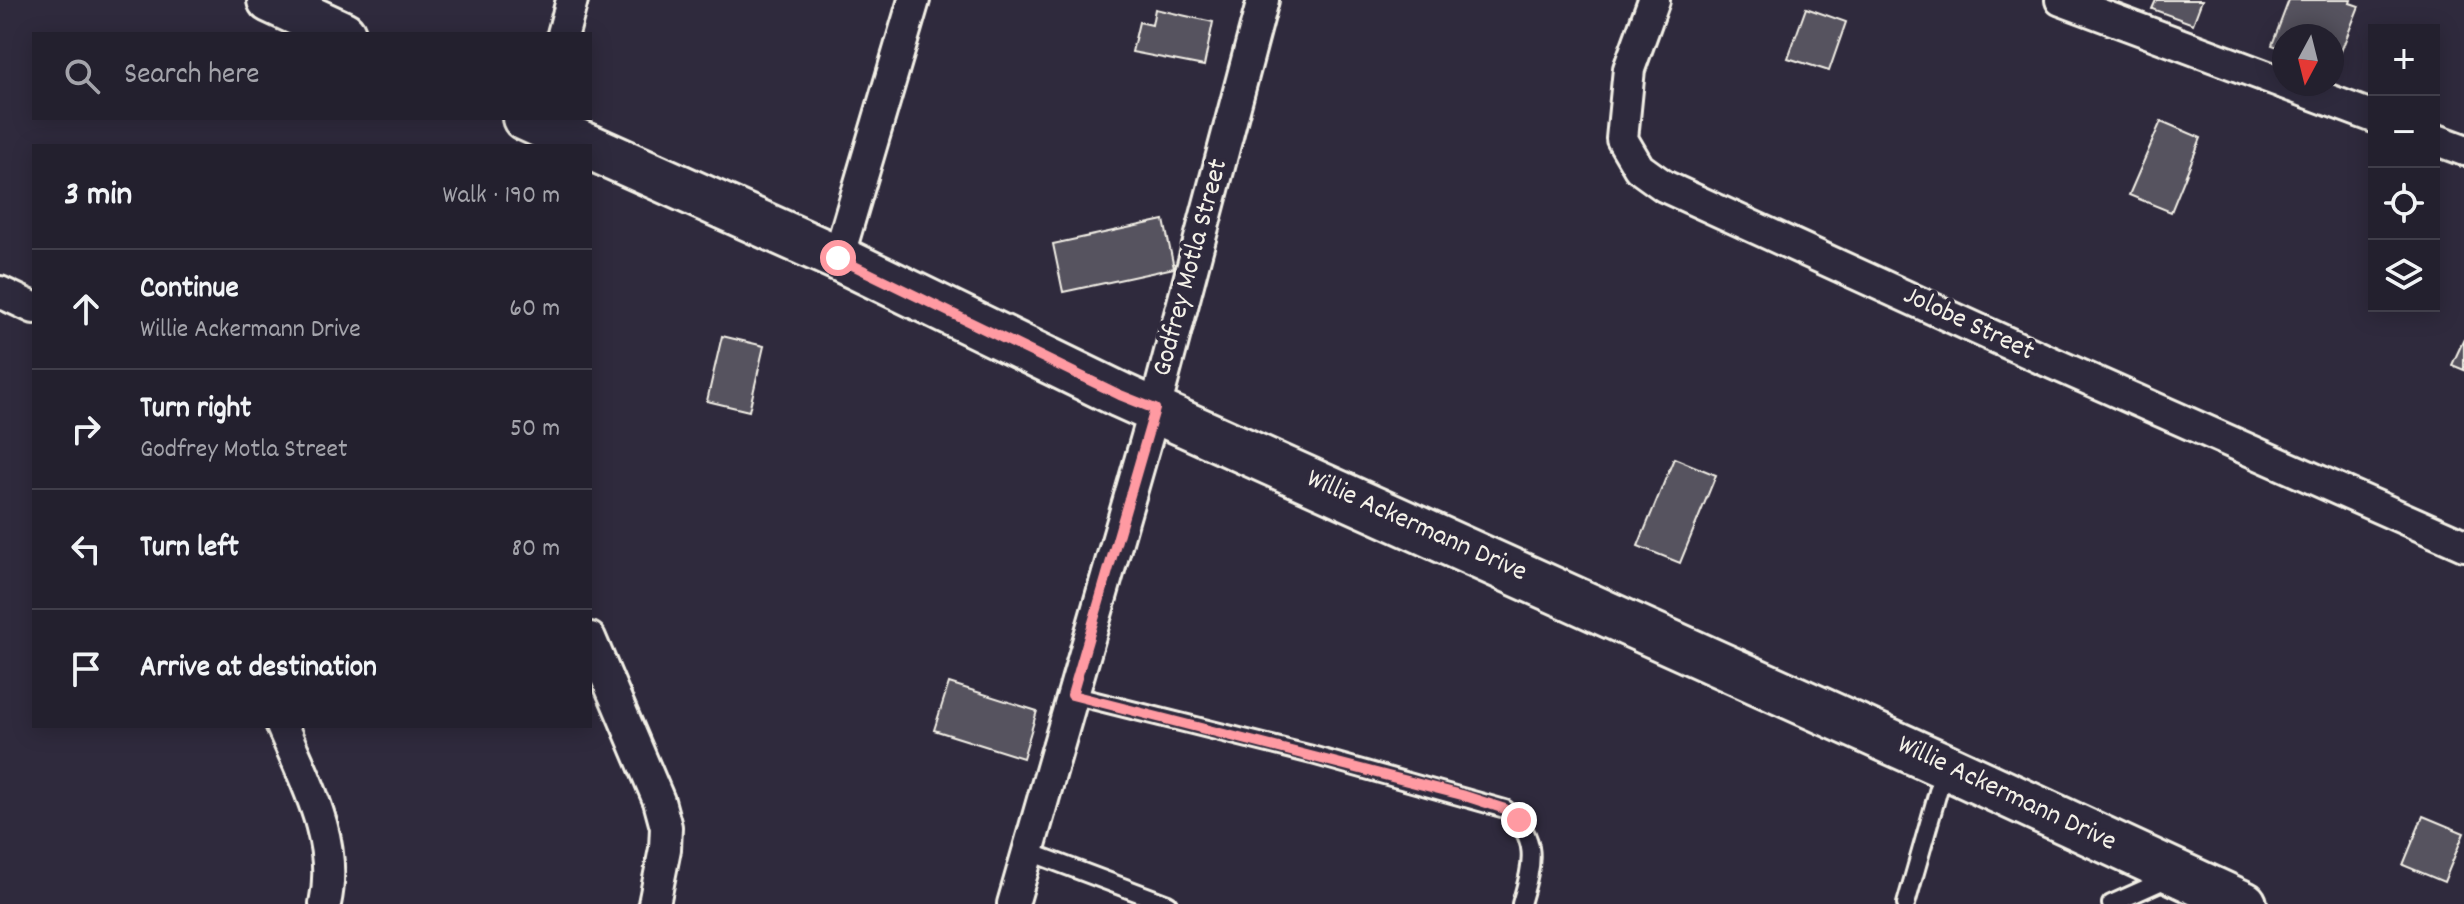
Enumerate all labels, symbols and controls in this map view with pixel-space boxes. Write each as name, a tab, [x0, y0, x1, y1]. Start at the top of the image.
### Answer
north arrow	[2272, 24, 2344, 96]
map controls	[2368, 24, 2440, 312]
button: +	[2368, 24, 2440, 96]
search box	[32, 32, 592, 120]
icon: search	[60, 54, 104, 98]
text: Search here	[124, 55, 260, 98]
button: −	[2368, 96, 2440, 168]
street label: Godfrey Motla Street	[1144, 155, 1240, 381]
button: locate	[2368, 168, 2440, 240]
text: 3 min	[64, 172, 132, 221]
text: Walk · 190 m	[443, 178, 560, 215]
route start	[820, 240, 856, 276]
button: layers	[2368, 240, 2440, 312]
text: Continue	[140, 269, 239, 312]
street label: Jolobe Street	[1896, 277, 2040, 373]
icon: ahead	[64, 287, 108, 331]
text: 60 m	[509, 291, 560, 328]
text: Willie Ackermann Drive	[140, 312, 361, 349]
text: Turn right	[140, 389, 251, 432]
icon: right	[64, 407, 108, 451]
text: 50 m	[510, 411, 560, 448]
text: Godfrey Motla Street	[140, 432, 348, 469]
street label: Willie Ackermann Drive	[1299, 460, 1533, 594]
icon: left	[64, 527, 108, 571]
text: Turn left	[140, 528, 239, 571]
text: 80 m	[512, 531, 560, 568]
icon: arrive	[64, 647, 108, 691]
text: Arrive at destination	[140, 648, 377, 691]
street label: Willie Ackermann Drive	[1890, 727, 2122, 863]
route end	[1501, 802, 1537, 838]

